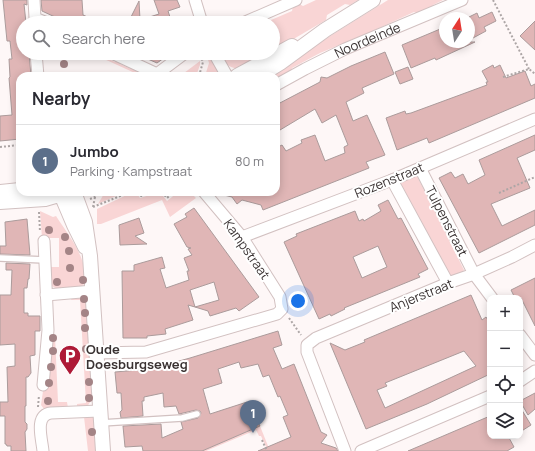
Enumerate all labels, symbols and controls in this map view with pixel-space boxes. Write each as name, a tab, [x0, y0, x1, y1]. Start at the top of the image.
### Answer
north arrow	[439, 12, 475, 48]
search box	[16, 16, 280, 60]
street label: Noordeinde	[331, 18, 404, 62]
icon: search	[30, 27, 52, 49]
text: Search here	[62, 28, 145, 49]
text: Nearby	[32, 87, 90, 110]
text: Jumbo	[70, 141, 119, 162]
text: 1	[42, 152, 48, 170]
text: 80 m	[235, 152, 264, 170]
street label: Rozenstraat	[352, 158, 426, 202]
text: Parking · Kampstraat	[70, 162, 192, 180]
street label: Tulpenstraat	[422, 183, 472, 259]
street label: Kampstraat	[220, 215, 274, 283]
street label: Anjerstraat	[386, 274, 456, 316]
your location	[288, 291, 308, 311]
map controls	[487, 295, 523, 439]
button: +	[487, 295, 523, 331]
button: −	[487, 331, 523, 367]
place label: Oude Doesburgseweg	[86, 340, 188, 373]
parking icon: Oude Doesburgseweg	[57, 343, 83, 376]
button: locate	[487, 367, 523, 403]
pin: 1	[240, 400, 266, 433]
button: layers	[487, 403, 523, 439]

